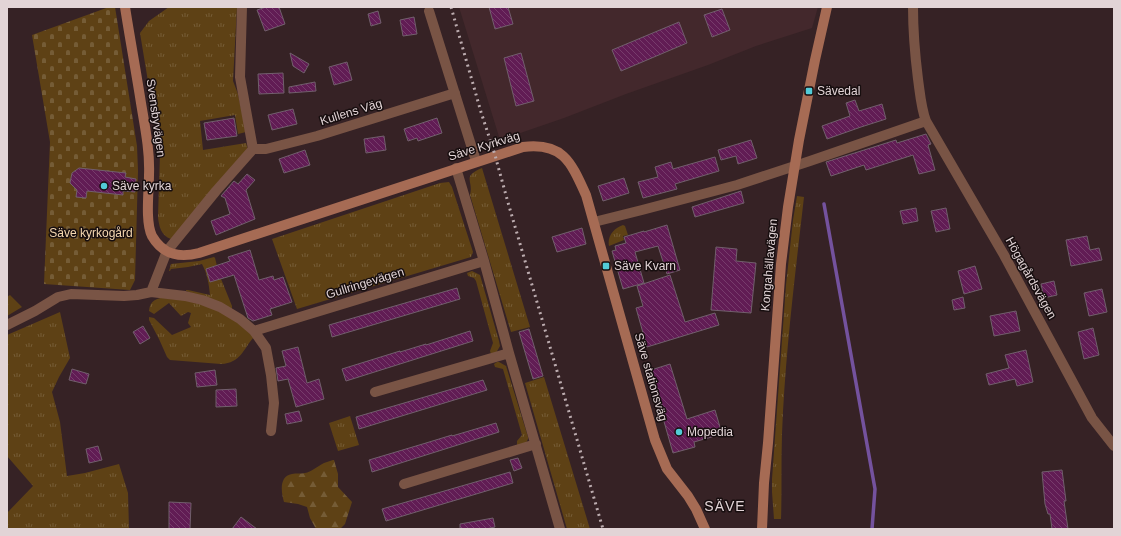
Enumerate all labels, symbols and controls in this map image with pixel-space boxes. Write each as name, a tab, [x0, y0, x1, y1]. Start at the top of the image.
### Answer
street label: Svensbyvägen	[144, 78, 168, 158]
place label: Sävedal	[817, 84, 860, 98]
marker: Sävedal	[804, 86, 814, 96]
street label: Kullens Väg	[318, 96, 384, 128]
street label: Säve Kyrkväg	[447, 128, 521, 164]
place label: Säve kyrka	[112, 179, 172, 193]
marker: Säve kyrka	[99, 181, 109, 191]
street label: Kongahällavägen	[758, 218, 780, 312]
park label: Säve kyrkogård	[49, 226, 133, 240]
street label: Högagårdsvägen	[1003, 235, 1059, 321]
place label: Säve Kvarn	[614, 259, 676, 273]
marker: Säve Kvarn	[601, 261, 611, 271]
street label: Gullringevägen	[324, 265, 406, 301]
street label: Säve stationsväg	[632, 331, 670, 423]
place label: Mopedia	[687, 425, 733, 439]
marker: Mopedia	[674, 427, 684, 437]
district label: SÄVE	[704, 498, 746, 514]

